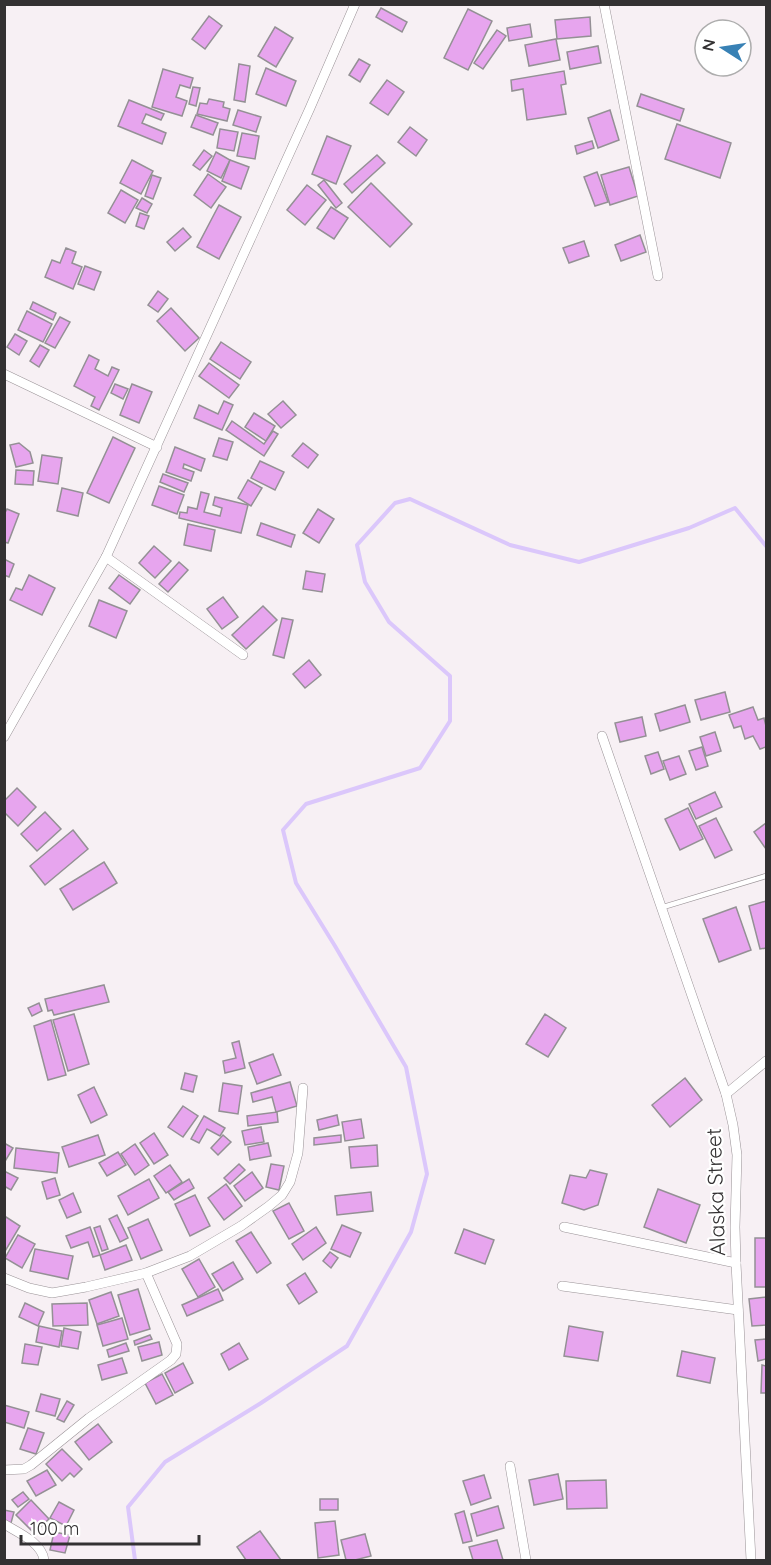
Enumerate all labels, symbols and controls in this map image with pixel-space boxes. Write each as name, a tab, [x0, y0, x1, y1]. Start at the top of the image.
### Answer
north arrow	[693, 18, 753, 78]
text: N	[697, 37, 719, 53]
street label: Alaska Street	[700, 1128, 730, 1256]
scale bar	[21, 1508, 200, 1546]
text: 100 m	[30, 1517, 79, 1540]

